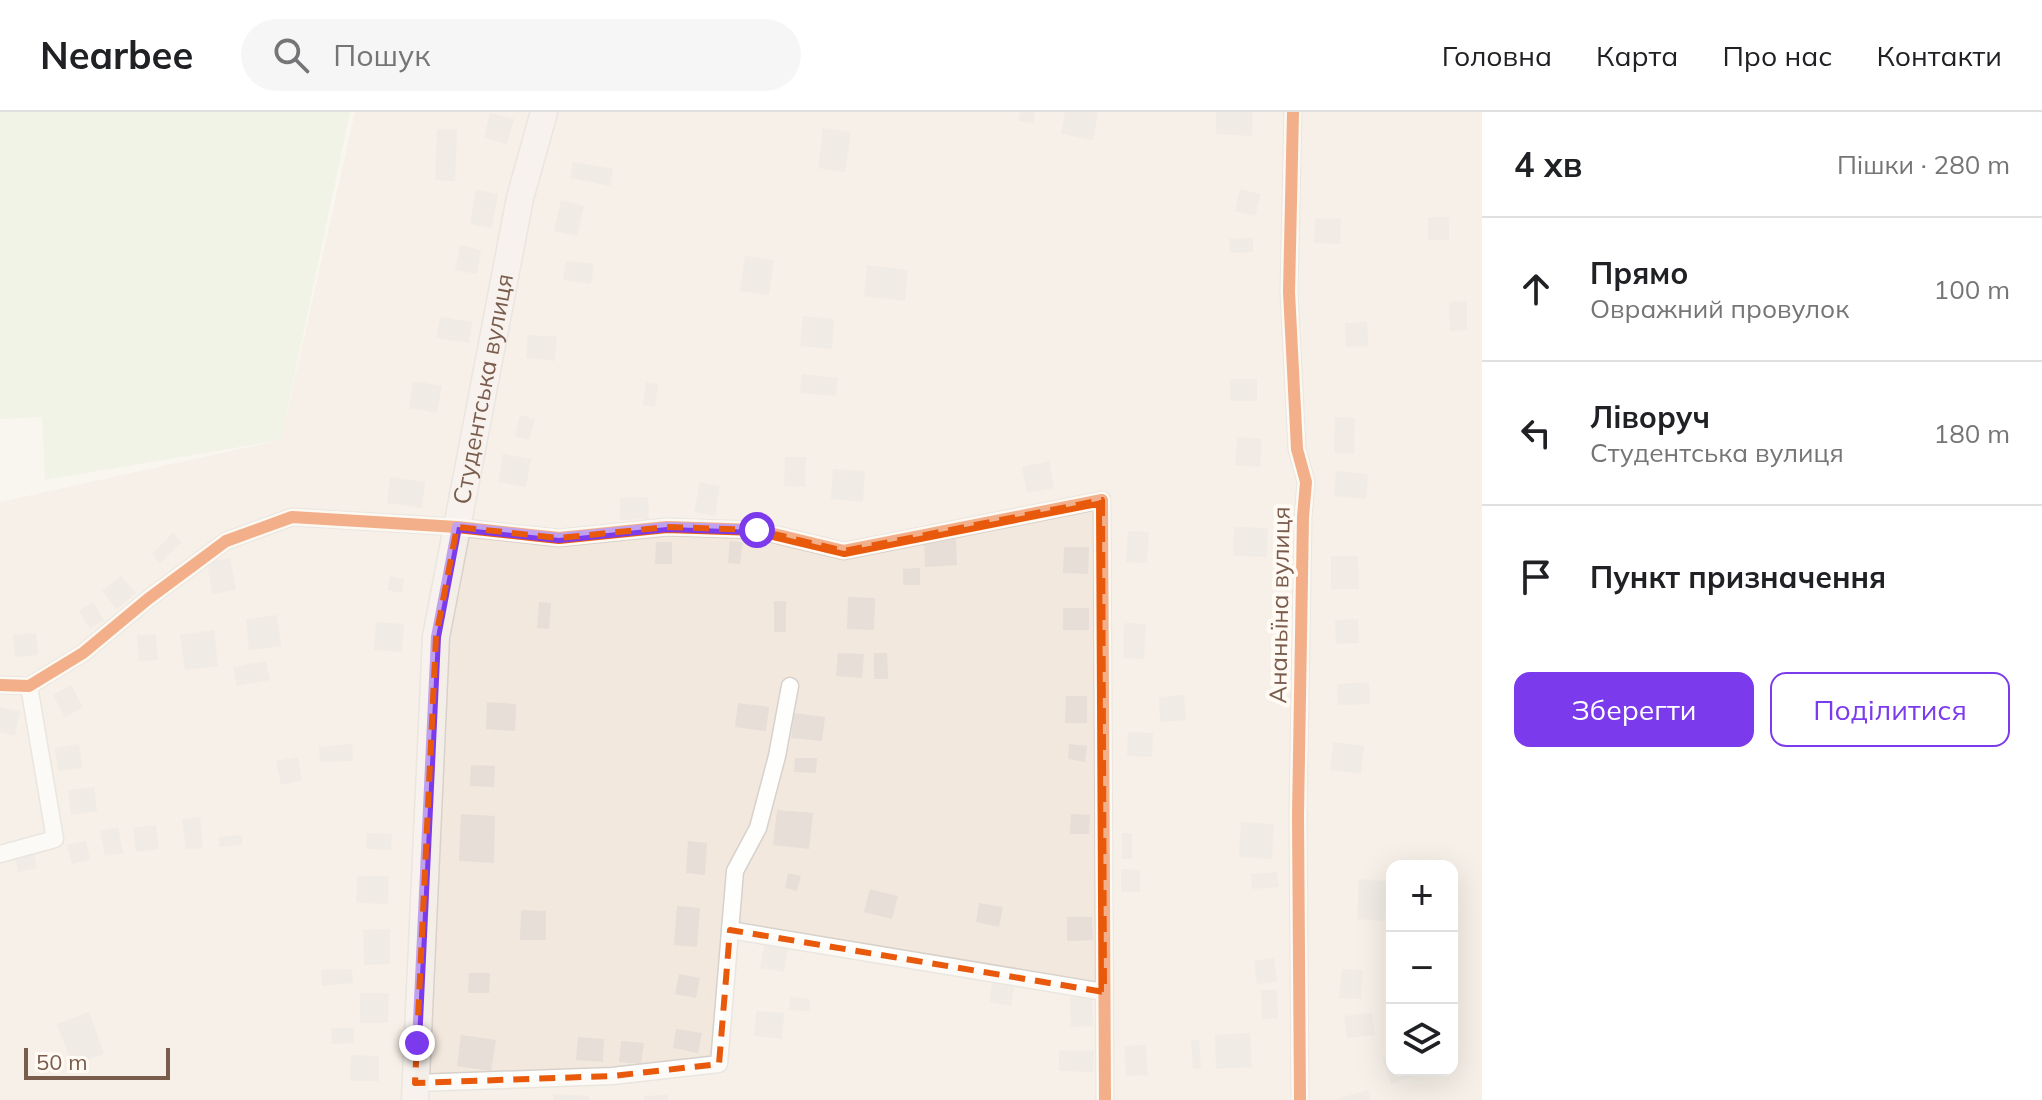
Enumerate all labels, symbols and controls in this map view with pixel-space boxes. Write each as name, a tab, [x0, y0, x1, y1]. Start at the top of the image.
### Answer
search box	[241, 19, 801, 91]
text: Nearbee	[40, 31, 193, 79]
icon: search	[269, 33, 313, 77]
text: Пошук	[333, 36, 430, 74]
text: Головна	[1442, 38, 1552, 73]
text: Карта	[1596, 38, 1678, 73]
text: Про нас	[1722, 38, 1832, 73]
text: Контакти	[1876, 38, 2002, 73]
text: 4 хв	[1514, 143, 1583, 186]
text: Пішки · 280 m	[1837, 148, 2010, 181]
text: Прямо	[1590, 254, 1688, 292]
icon: ahead	[1514, 267, 1558, 311]
street label: Студентська вулиця	[446, 271, 519, 507]
text: 100 m	[1934, 273, 2010, 306]
text: Овражний провулок	[1590, 292, 1849, 325]
text: Ліворуч	[1590, 398, 1710, 436]
icon: left	[1514, 411, 1558, 455]
text: 180 m	[1934, 417, 2010, 450]
text: Студентська вулиця	[1590, 436, 1844, 469]
street label: Ананьїна вулиця	[1262, 506, 1296, 704]
route start	[739, 512, 775, 548]
icon: arrive	[1514, 555, 1558, 599]
text: Пункт призначення	[1590, 558, 1886, 596]
button: Зберегти	[1514, 672, 1754, 747]
button: Поділитися	[1770, 672, 2010, 747]
map controls	[1386, 860, 1458, 1076]
button: +	[1386, 860, 1458, 932]
button: −	[1386, 932, 1458, 1004]
button: layers	[1386, 1004, 1458, 1076]
route end	[399, 1025, 435, 1061]
scale bar	[24, 1044, 170, 1080]
text: 50 m	[36, 1048, 87, 1076]

